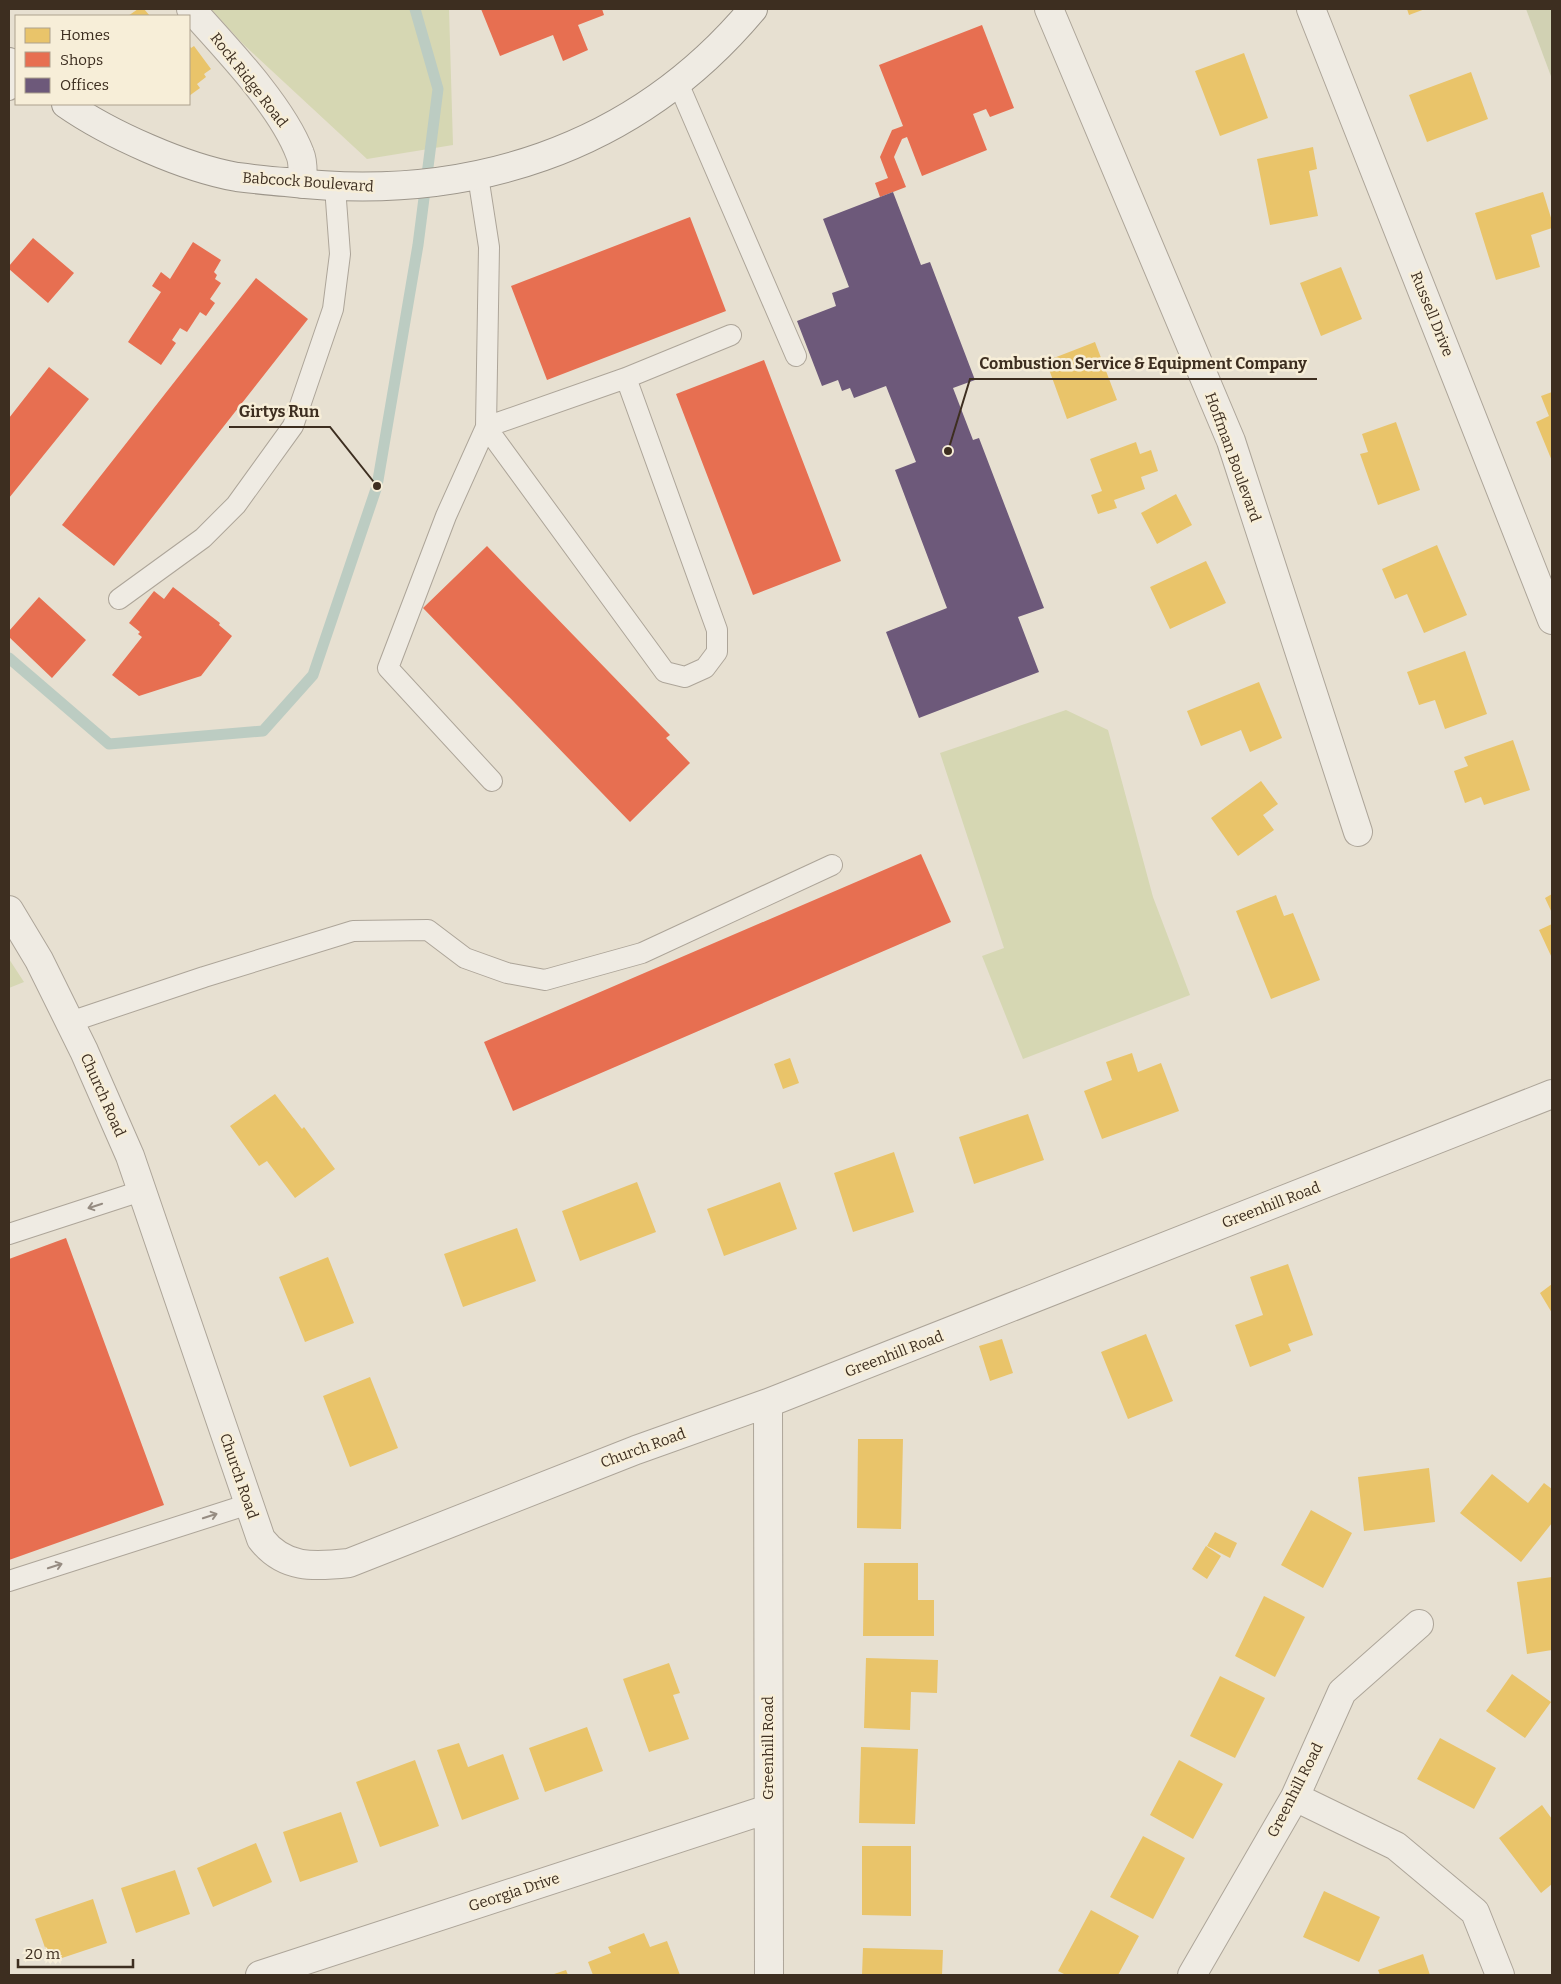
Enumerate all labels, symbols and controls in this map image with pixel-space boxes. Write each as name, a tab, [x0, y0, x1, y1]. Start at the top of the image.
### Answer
legend	[15, 15, 190, 105]
text: Homes	[60, 26, 110, 44]
street label: Rock Ridge Road	[207, 29, 291, 131]
text: Shops	[60, 51, 103, 69]
text: Offices	[60, 76, 109, 94]
street label: Babcock Boulevard	[242, 168, 374, 196]
street label: Russell Drive	[1407, 269, 1457, 359]
callout: Combustion Service & Equipment Company	[970, 348, 1317, 379]
text: Combustion Service & Equipment Company	[979, 354, 1307, 373]
street label: Hoffman Boulevard	[1201, 390, 1265, 524]
callout: Girtys Run	[229, 396, 330, 427]
text: Girtys Run	[239, 402, 320, 421]
street label: Church Road	[77, 1051, 129, 1139]
street label: Greenhill Road	[1219, 1178, 1323, 1232]
one-way arrow	[87, 1201, 103, 1211]
street label: Greenhill Road	[842, 1327, 946, 1381]
street label: Church Road	[598, 1424, 688, 1472]
street label: Church Road	[216, 1431, 262, 1521]
one-way arrow	[202, 1511, 218, 1521]
one-way arrow	[47, 1561, 63, 1570]
street label: Greenhill Road	[759, 1696, 777, 1800]
street label: Greenhill Road	[1263, 1740, 1327, 1840]
street label: Georgia Drive	[466, 1869, 562, 1915]
scale bar	[18, 1936, 132, 1968]
text: 20 m	[25, 1945, 61, 1963]

